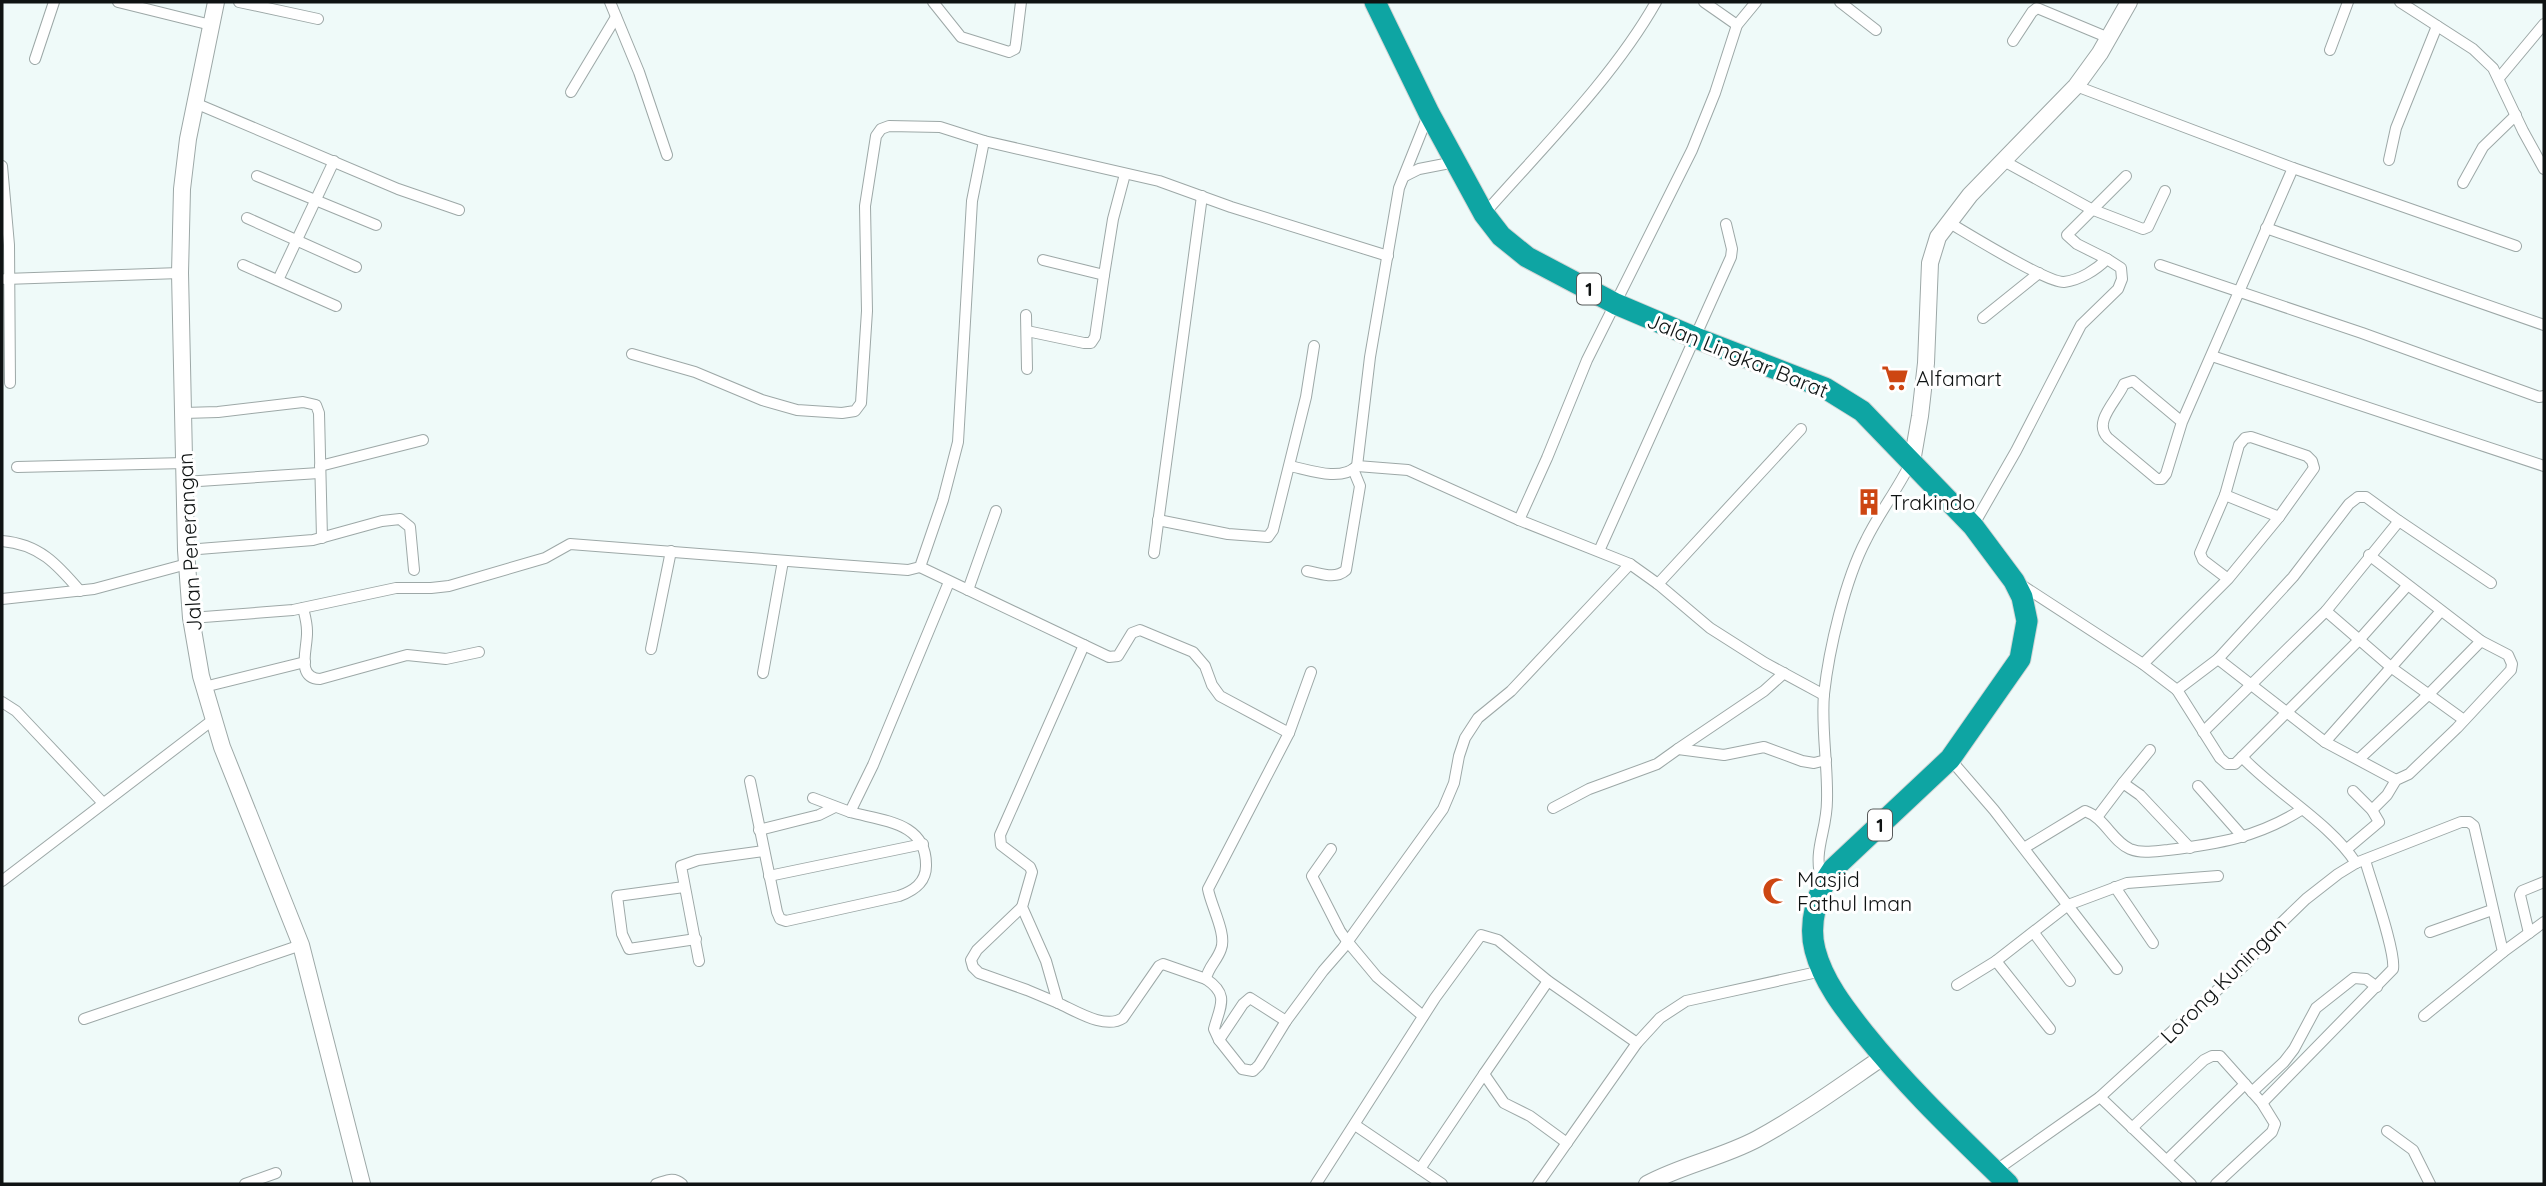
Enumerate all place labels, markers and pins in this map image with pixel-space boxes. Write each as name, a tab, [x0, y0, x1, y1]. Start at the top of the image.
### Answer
supermarket icon: Alfamart	[1880, 363, 1910, 393]
place label: Alfamart	[1916, 365, 2002, 391]
building icon: Trakindo	[1854, 487, 1884, 517]
place label: Trakindo	[1890, 489, 1975, 515]
place label: Masjid Fathul Iman	[1797, 866, 1912, 916]
mosque icon: Masjid Fathul Iman	[1761, 876, 1791, 906]

